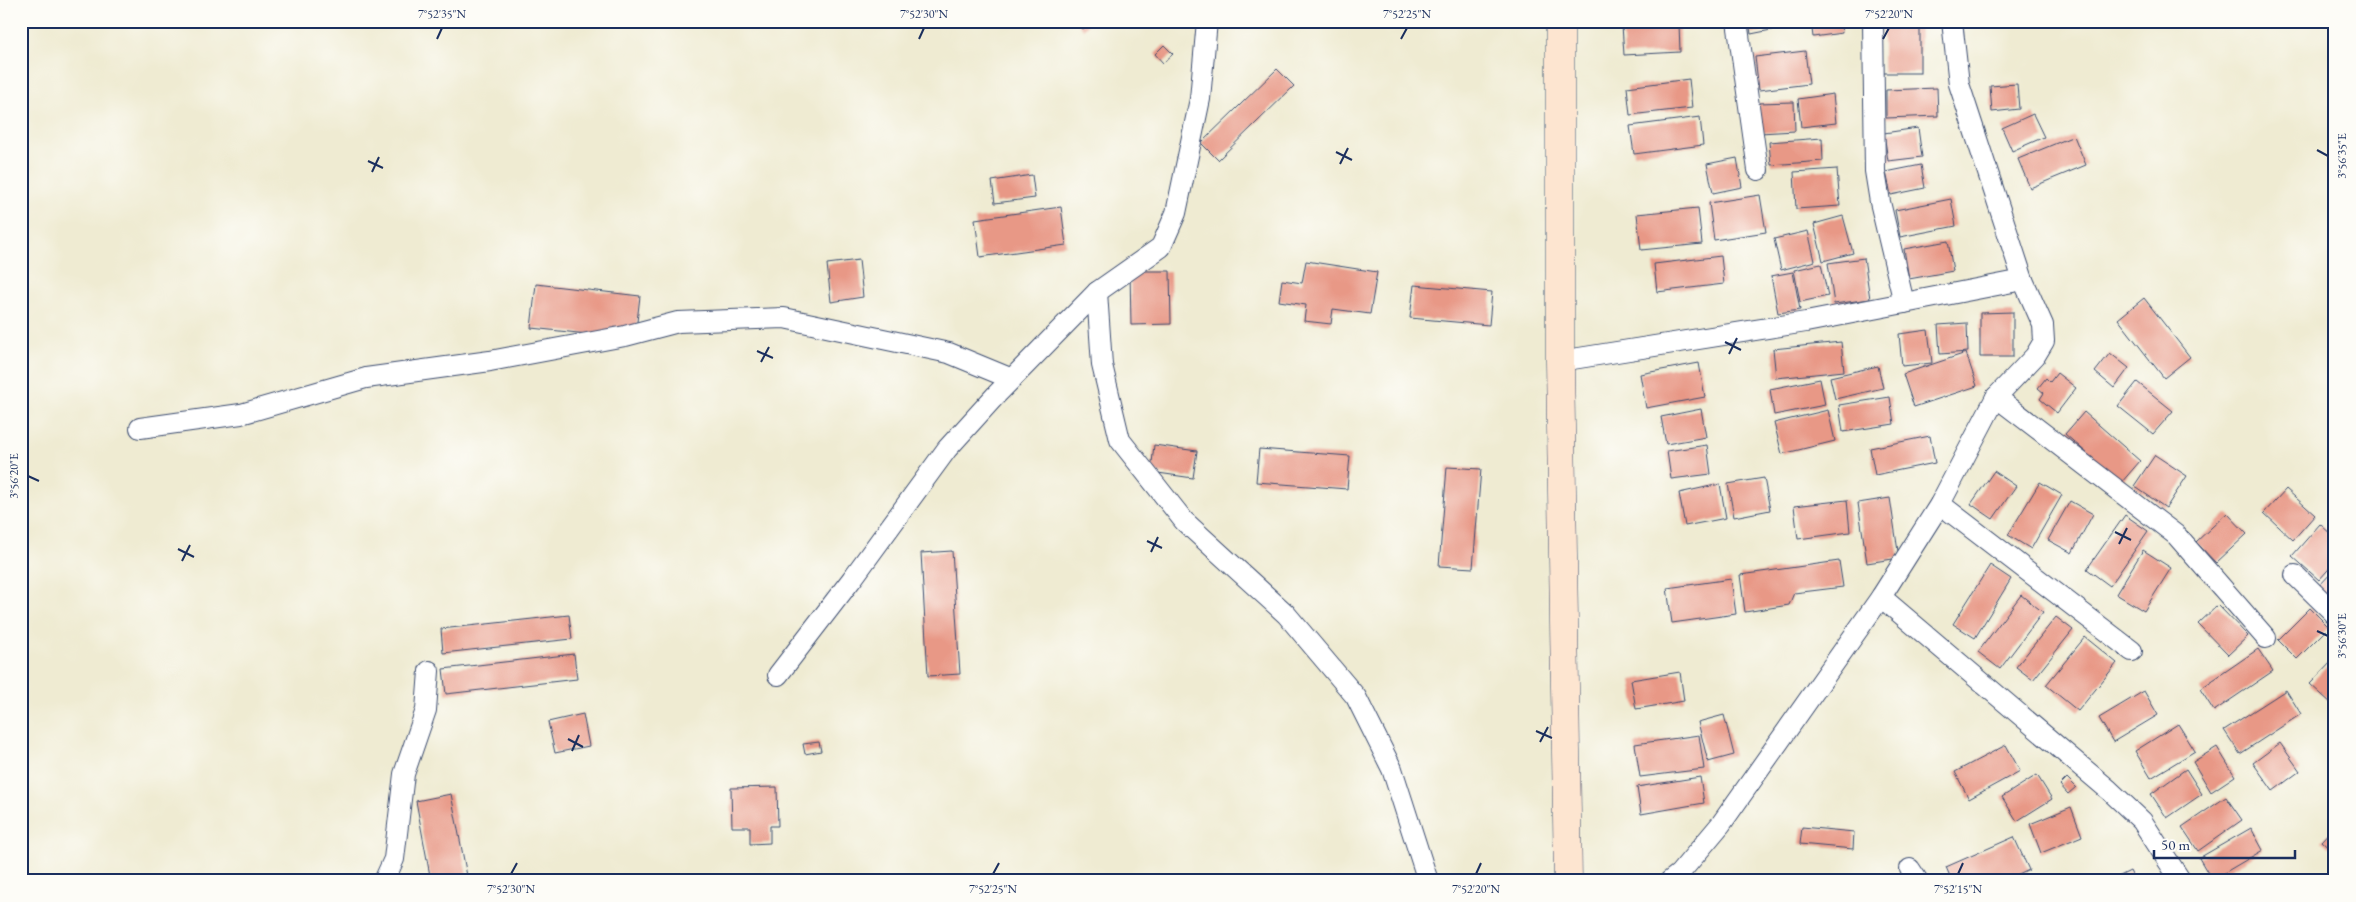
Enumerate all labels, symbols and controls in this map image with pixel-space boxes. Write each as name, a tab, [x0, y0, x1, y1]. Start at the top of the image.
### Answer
text: 7°52'35"N	[418, 6, 467, 22]
text: 7°52'30"N	[900, 6, 949, 22]
text: 7°52'25"N	[1383, 6, 1432, 22]
text: 7°52'20"N	[1865, 6, 1914, 22]
text: 3°56'35"E	[2334, 133, 2350, 179]
text: 3°56'20"E	[6, 453, 22, 499]
text: 3°56'30"E	[2334, 613, 2350, 659]
scale bar	[2154, 827, 2295, 859]
text: 50 m	[2161, 835, 2190, 854]
text: 7°52'30"N	[487, 881, 536, 897]
text: 7°52'25"N	[969, 881, 1018, 897]
text: 7°52'20"N	[1452, 881, 1501, 897]
text: 7°52'15"N	[1934, 881, 1983, 897]

